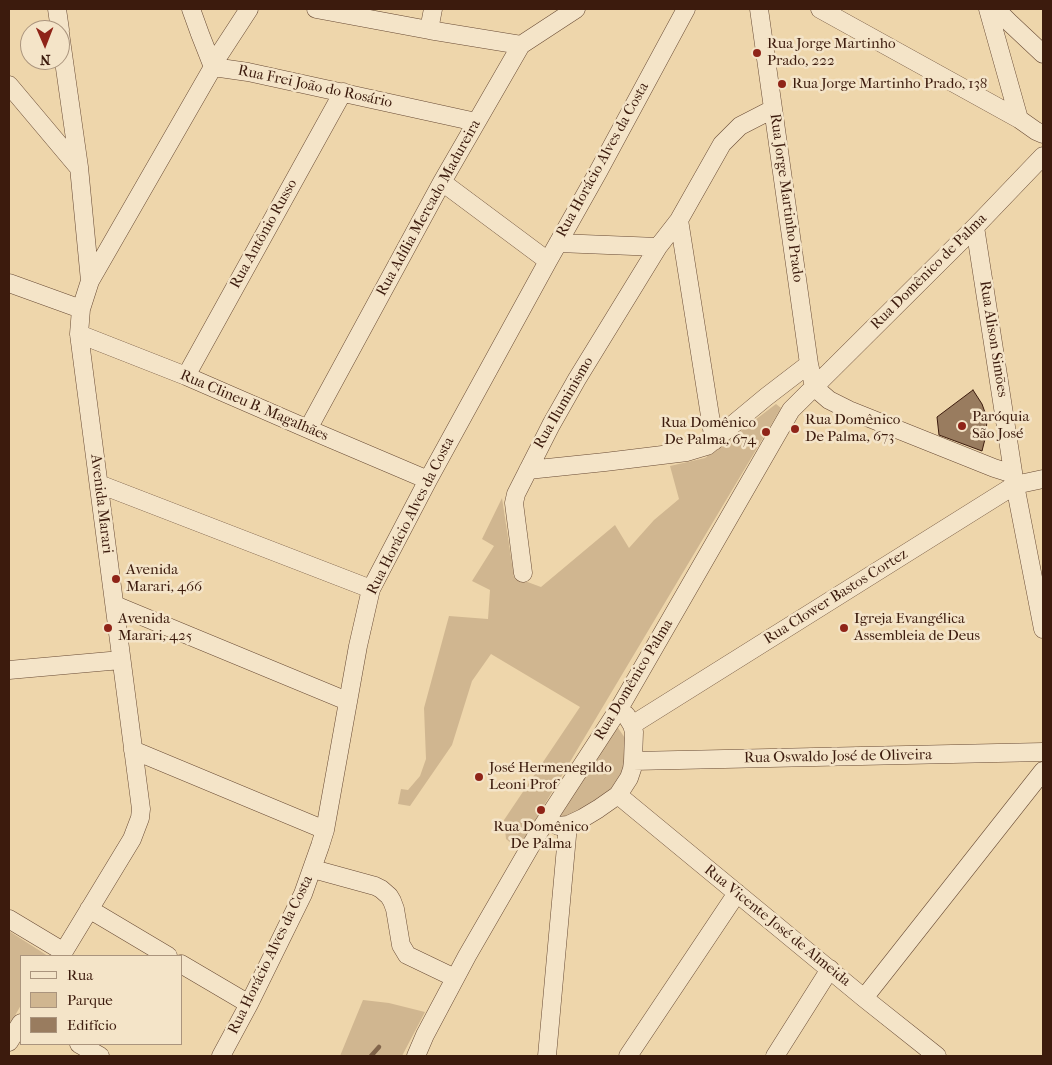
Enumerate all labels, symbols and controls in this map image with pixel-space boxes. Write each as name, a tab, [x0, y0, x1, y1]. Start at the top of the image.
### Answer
north arrow	[20, 20, 70, 70]
place label: Rua Jorge Martinho Prado, 222	[767, 35, 896, 70]
marker: Rua Jorge Martinho Prado, 222	[751, 47, 763, 59]
text: N	[40, 51, 51, 68]
street label: Rua Frei João do Rosário	[236, 62, 394, 112]
place label: Rua Jorge Martinho Prado, 138	[792, 75, 987, 93]
marker: Rua Jorge Martinho Prado, 138	[776, 78, 788, 90]
street label: Rua Horácio Alves da Costa	[553, 79, 653, 241]
street label: Rua Jorge Martinho Prado	[765, 113, 807, 283]
street label: Rua Adília Mercado Madureira	[373, 117, 485, 299]
street label: Rua Antônio Russo	[227, 176, 301, 292]
street label: Rua Domênico de Palma	[867, 210, 991, 334]
street label: Rua Alison Simões	[975, 279, 1011, 399]
street label: Rua Iluminismo	[530, 354, 598, 452]
street label: Rua Clineu B. Magalhães	[177, 367, 331, 445]
place label: Paróquia São José	[972, 408, 1029, 443]
place label: Rua Domênico De Palma, 673	[805, 411, 900, 446]
place label: Rua Domênico De Palma, 674	[661, 414, 756, 449]
marker: Paróquia São José	[956, 420, 968, 432]
marker: Rua Domênico De Palma, 673	[789, 423, 801, 435]
marker: Rua Domênico De Palma, 674	[760, 426, 772, 438]
street label: Rua Horácio Alves da Costa	[363, 434, 459, 598]
street label: Avenida Marari	[86, 453, 116, 555]
street label: Rua Clower Bastos Cortez	[761, 545, 911, 649]
place label: Avenida Marari, 466	[126, 561, 202, 596]
marker: Avenida Marari, 466	[110, 573, 122, 585]
place label: Avenida Marari, 425	[118, 610, 192, 645]
place label: Igreja Evangélica Assembleia de Deus	[854, 610, 980, 645]
street label: Rua Domênico Palma	[591, 616, 677, 744]
marker: Avenida Marari, 425	[102, 622, 114, 634]
marker: Igreja Evangélica Assembleia de Deus	[838, 622, 850, 634]
street label: Rua Oswaldo José de Oliveira	[744, 746, 932, 768]
place label: José Hermenegildo Leoni Prof	[489, 759, 612, 794]
marker: José Hermenegildo Leoni Prof	[473, 771, 485, 783]
marker: Rua Domênico De Palma	[535, 804, 547, 816]
place label: Rua Domênico De Palma	[493, 818, 589, 853]
street label: Rua Vicente José de Almeida	[700, 861, 854, 991]
street label: Rua Horácio Alves da Costa	[225, 873, 317, 1037]
legend	[20, 955, 182, 1045]
text: Rua	[67, 966, 93, 984]
text: Parque	[67, 991, 113, 1009]
text: Edifício	[67, 1016, 117, 1034]

